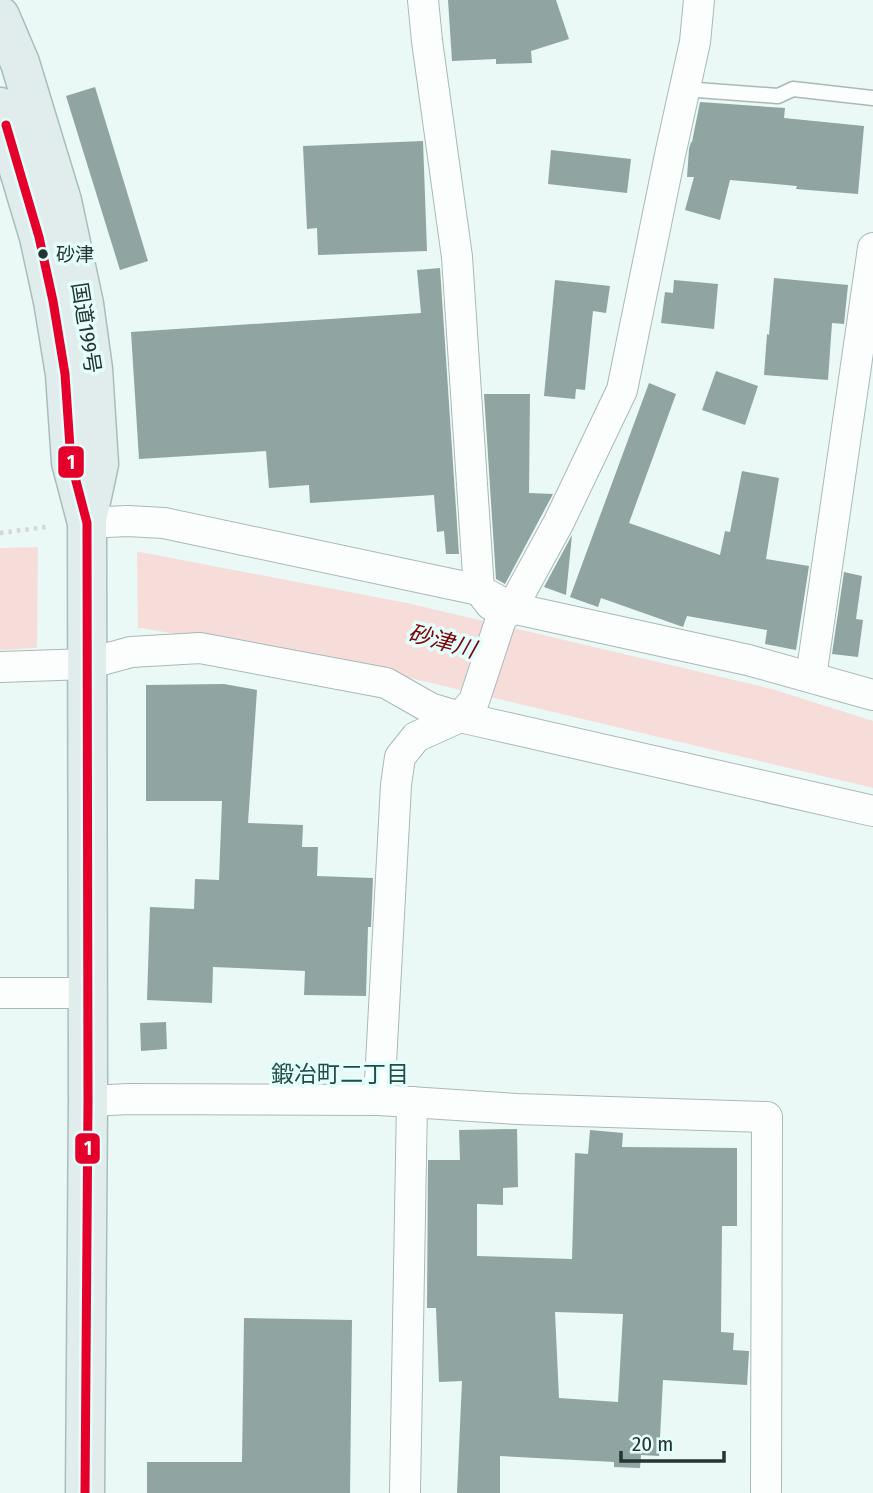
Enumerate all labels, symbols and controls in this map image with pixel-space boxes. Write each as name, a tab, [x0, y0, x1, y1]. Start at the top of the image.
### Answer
place label: 砂津	[56, 243, 94, 266]
marker: 砂津	[36, 247, 50, 261]
street label: 国道199号	[66, 281, 106, 375]
line badge: 1	[57, 445, 85, 479]
text: 1	[67, 451, 75, 474]
water label: 砂津川	[405, 619, 482, 664]
district label: 鍛冶町二丁目	[271, 1060, 409, 1088]
line badge: 1	[74, 1132, 101, 1165]
text: 1	[84, 1137, 92, 1160]
scale bar	[621, 1420, 724, 1464]
text: 20 m	[632, 1431, 673, 1457]

